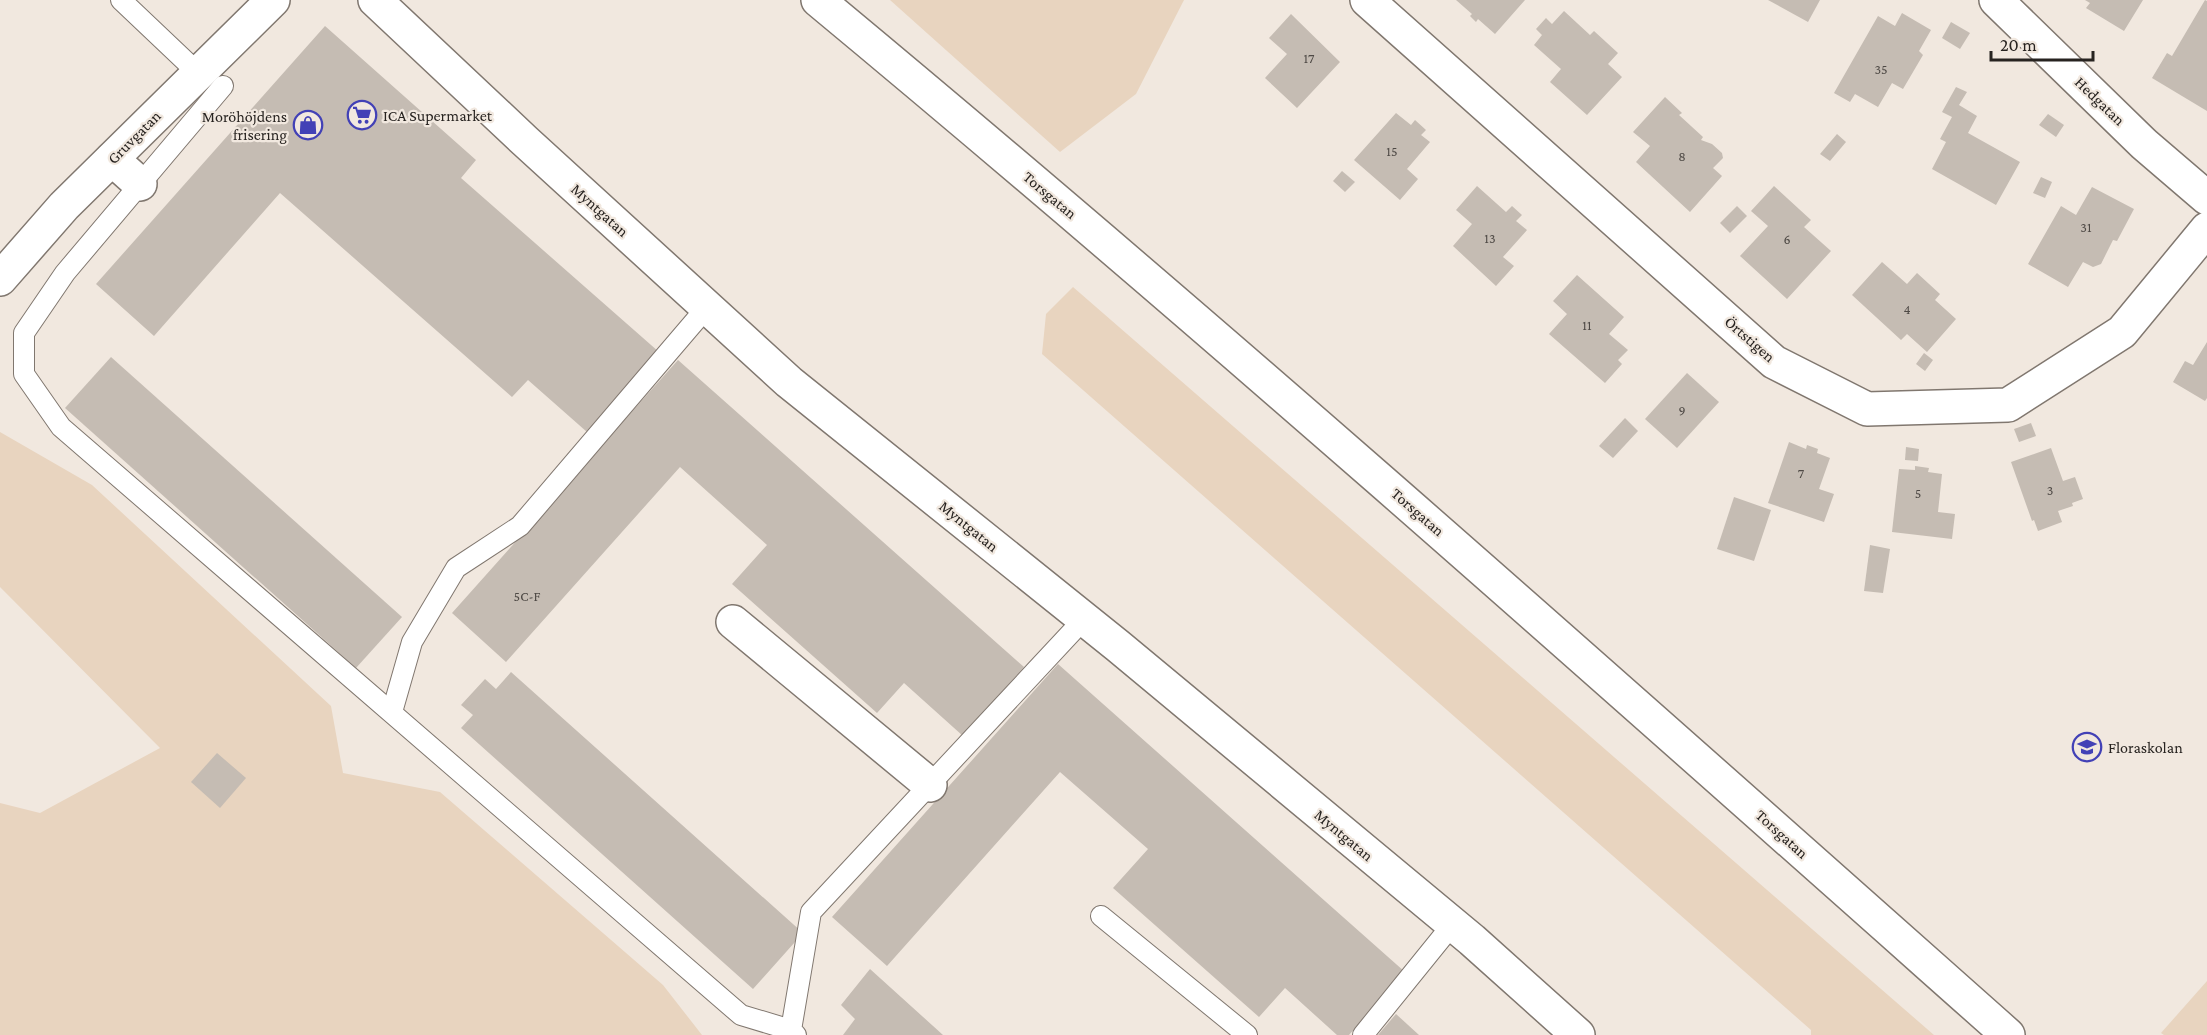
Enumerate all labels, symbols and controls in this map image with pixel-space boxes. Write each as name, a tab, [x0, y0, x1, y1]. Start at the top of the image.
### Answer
scale bar	[1991, 24, 2093, 62]
text: 20 m	[2000, 35, 2037, 55]
house number: 17	[1303, 50, 1315, 66]
house number: 35	[1874, 61, 1888, 77]
street label: Hedgatan	[2071, 73, 2129, 130]
supermarket icon: ICA Supermarket	[346, 99, 378, 131]
street label: Gruvgatan	[104, 107, 165, 168]
place label: ICA Supermarket	[383, 107, 493, 125]
place label: Moröhöjdens frisering	[202, 108, 287, 144]
shop icon: Moröhöjdens frisering	[292, 109, 324, 141]
house number: 15	[1386, 143, 1398, 159]
house number: 8	[1678, 148, 1686, 164]
street label: Torsgatan	[1019, 168, 1080, 223]
street label: Myntgatan	[567, 180, 632, 241]
house number: 31	[2080, 219, 2092, 235]
house number: 13	[1484, 230, 1496, 246]
house number: 6	[1783, 231, 1791, 247]
house number: 4	[1903, 301, 1911, 317]
street label: Örtstigen	[1721, 313, 1779, 366]
house number: 11	[1582, 317, 1592, 333]
house number: 9	[1678, 402, 1686, 418]
house number: 7	[1798, 465, 1805, 481]
house number: 3	[2047, 482, 2053, 498]
street label: Torsgatan	[1388, 485, 1448, 540]
house number: 5	[1915, 485, 1921, 501]
street label: Myntgatan	[936, 497, 1002, 556]
house number: 5C-F	[514, 588, 541, 604]
school or university icon: Floraskolan	[2071, 731, 2103, 763]
place label: Floraskolan	[2108, 739, 2183, 756]
street label: Myntgatan	[1311, 806, 1377, 865]
street label: Torsgatan	[1752, 806, 1812, 863]

